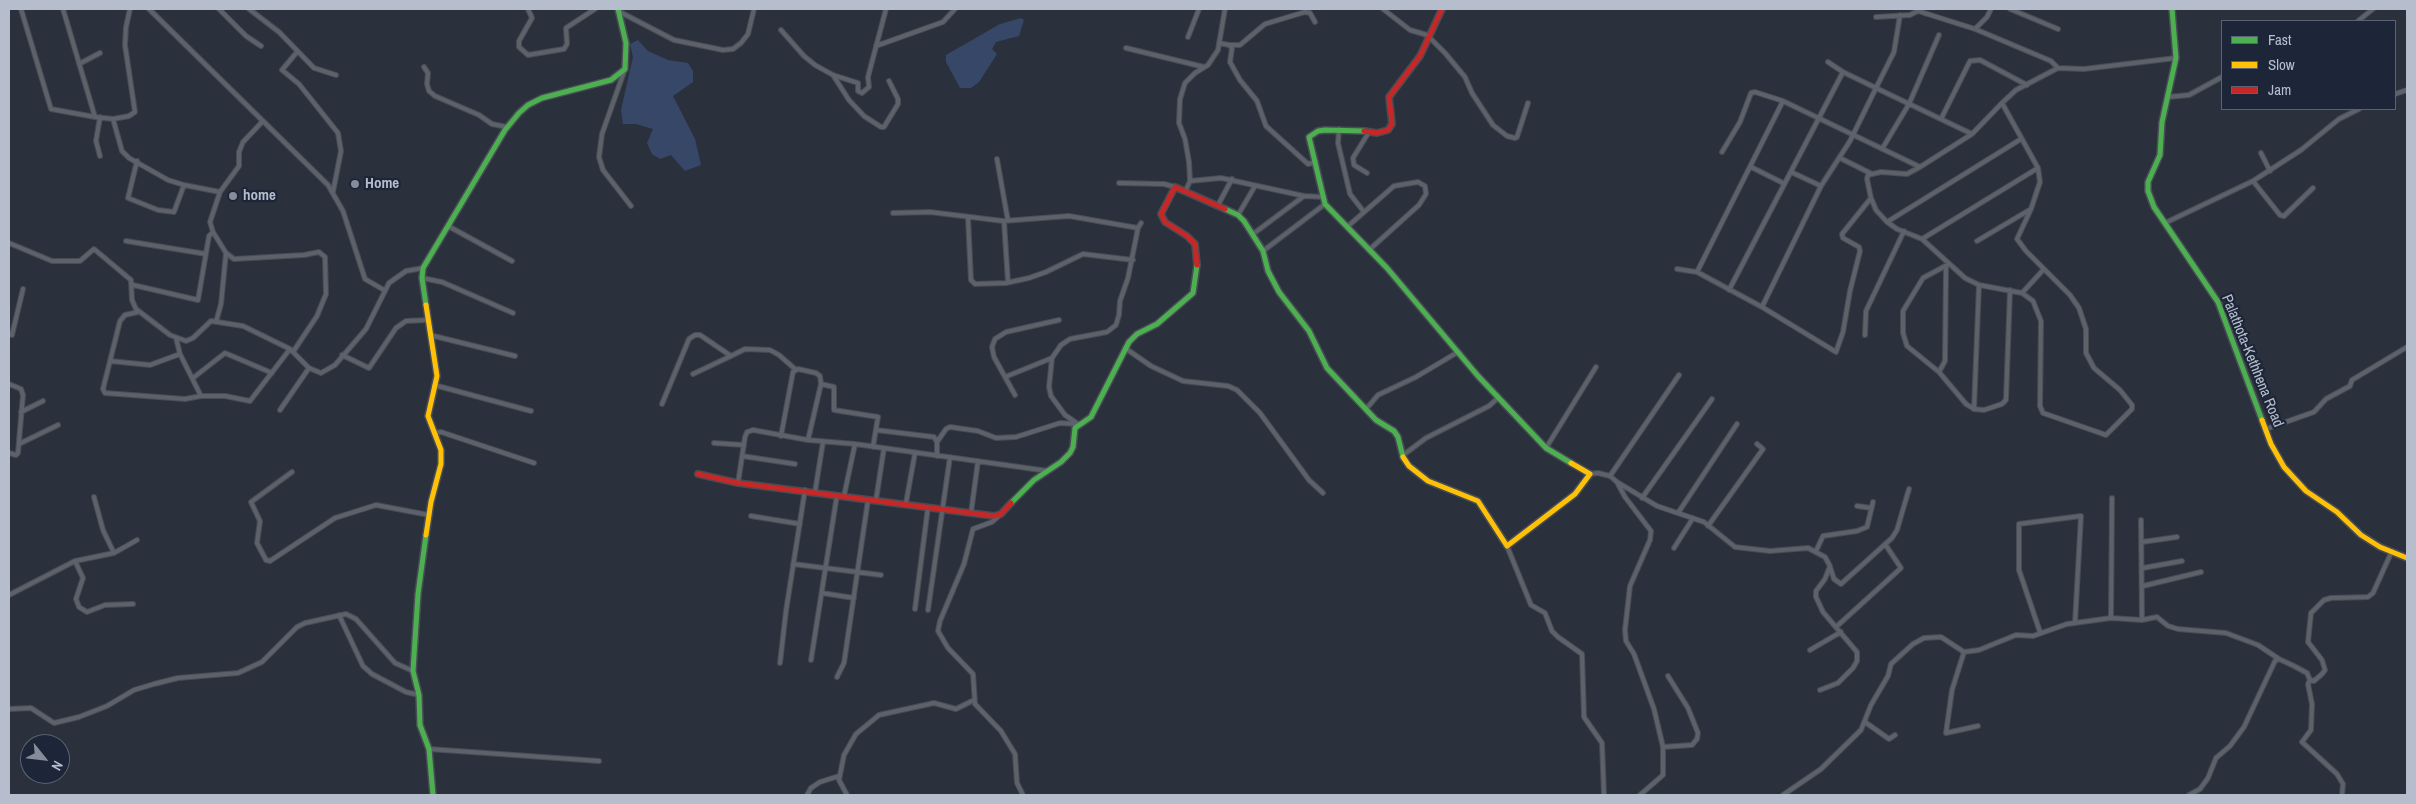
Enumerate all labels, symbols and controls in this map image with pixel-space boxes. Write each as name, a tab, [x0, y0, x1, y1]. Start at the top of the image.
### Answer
legend	[2221, 20, 2396, 110]
text: Fast	[2268, 29, 2291, 50]
text: Slow	[2268, 54, 2295, 75]
text: Jam	[2268, 79, 2291, 100]
place label: Home	[365, 175, 399, 193]
marker: Home	[349, 178, 361, 190]
place label: home	[243, 187, 276, 205]
marker: home	[227, 190, 239, 202]
street label: Palathota-Kethhena Road	[2217, 292, 2287, 430]
north arrow	[20, 734, 70, 784]
text: N	[47, 758, 67, 774]

